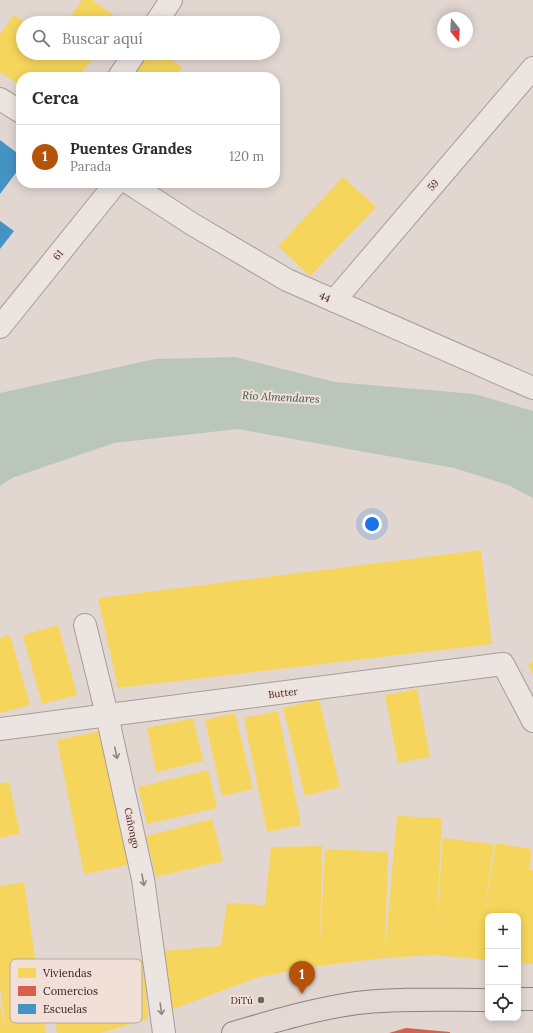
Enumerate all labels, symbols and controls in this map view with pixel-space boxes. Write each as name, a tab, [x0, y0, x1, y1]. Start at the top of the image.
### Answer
north arrow	[437, 12, 473, 48]
search box	[16, 16, 280, 60]
icon: search	[30, 27, 52, 49]
text: Buscar aquí	[62, 29, 143, 48]
text: Cerca	[32, 87, 79, 109]
text: Puentes Grandes	[70, 139, 192, 158]
text: 1	[42, 148, 48, 165]
text: 120 m	[229, 148, 264, 165]
text: Parada	[70, 158, 111, 175]
street label: 59	[424, 176, 442, 194]
street label: 61	[50, 247, 66, 263]
street label: 44	[317, 289, 333, 305]
water label: Río Almendares	[242, 388, 320, 406]
your location	[362, 514, 382, 534]
street label: Butter	[267, 685, 299, 701]
one-way arrow	[112, 746, 120, 759]
street label: Cañongo	[121, 806, 143, 850]
one-way arrow	[139, 873, 147, 886]
map controls	[485, 913, 521, 1021]
button: +	[485, 913, 521, 949]
button: −	[485, 949, 521, 985]
legend	[10, 959, 142, 1023]
pin: 1	[289, 961, 315, 994]
text: Viviendas	[42, 966, 92, 980]
text: Comercios	[43, 984, 98, 998]
button: locate	[485, 985, 521, 1021]
place label: DiTú	[231, 994, 253, 1007]
marker: DiTú	[256, 995, 266, 1005]
text: Escuelas	[43, 1002, 87, 1016]
one-way arrow	[157, 1002, 165, 1015]

